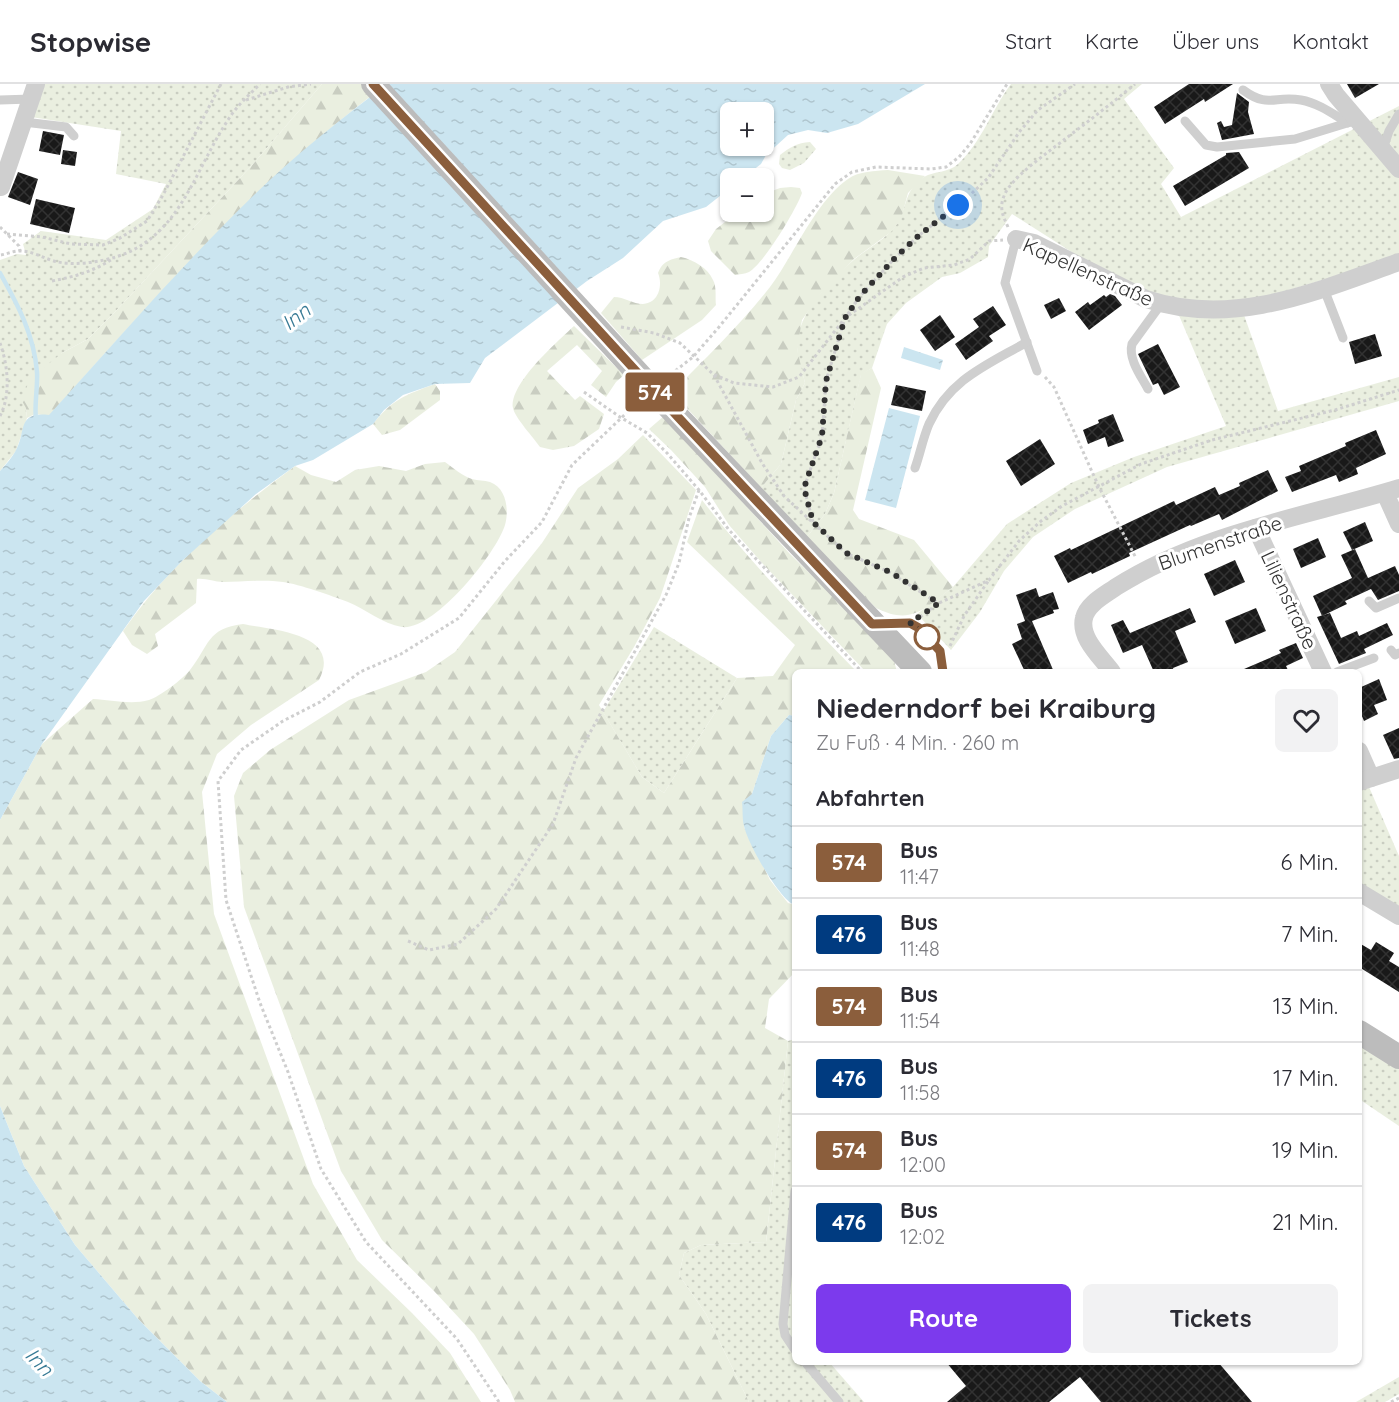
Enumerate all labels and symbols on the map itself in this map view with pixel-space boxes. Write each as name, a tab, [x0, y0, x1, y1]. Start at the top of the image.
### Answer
your location	[943, 190, 973, 220]
street label: Kapellenstraße	[1019, 232, 1157, 311]
water label: Inn	[276, 296, 316, 336]
line badge: 574	[620, 372, 690, 412]
street label: Blumenstraße	[1155, 510, 1285, 575]
street label: Lilienstraße	[1256, 547, 1323, 653]
unlabelled marker	[914, 624, 940, 650]
water label: Inn	[20, 1342, 60, 1382]

